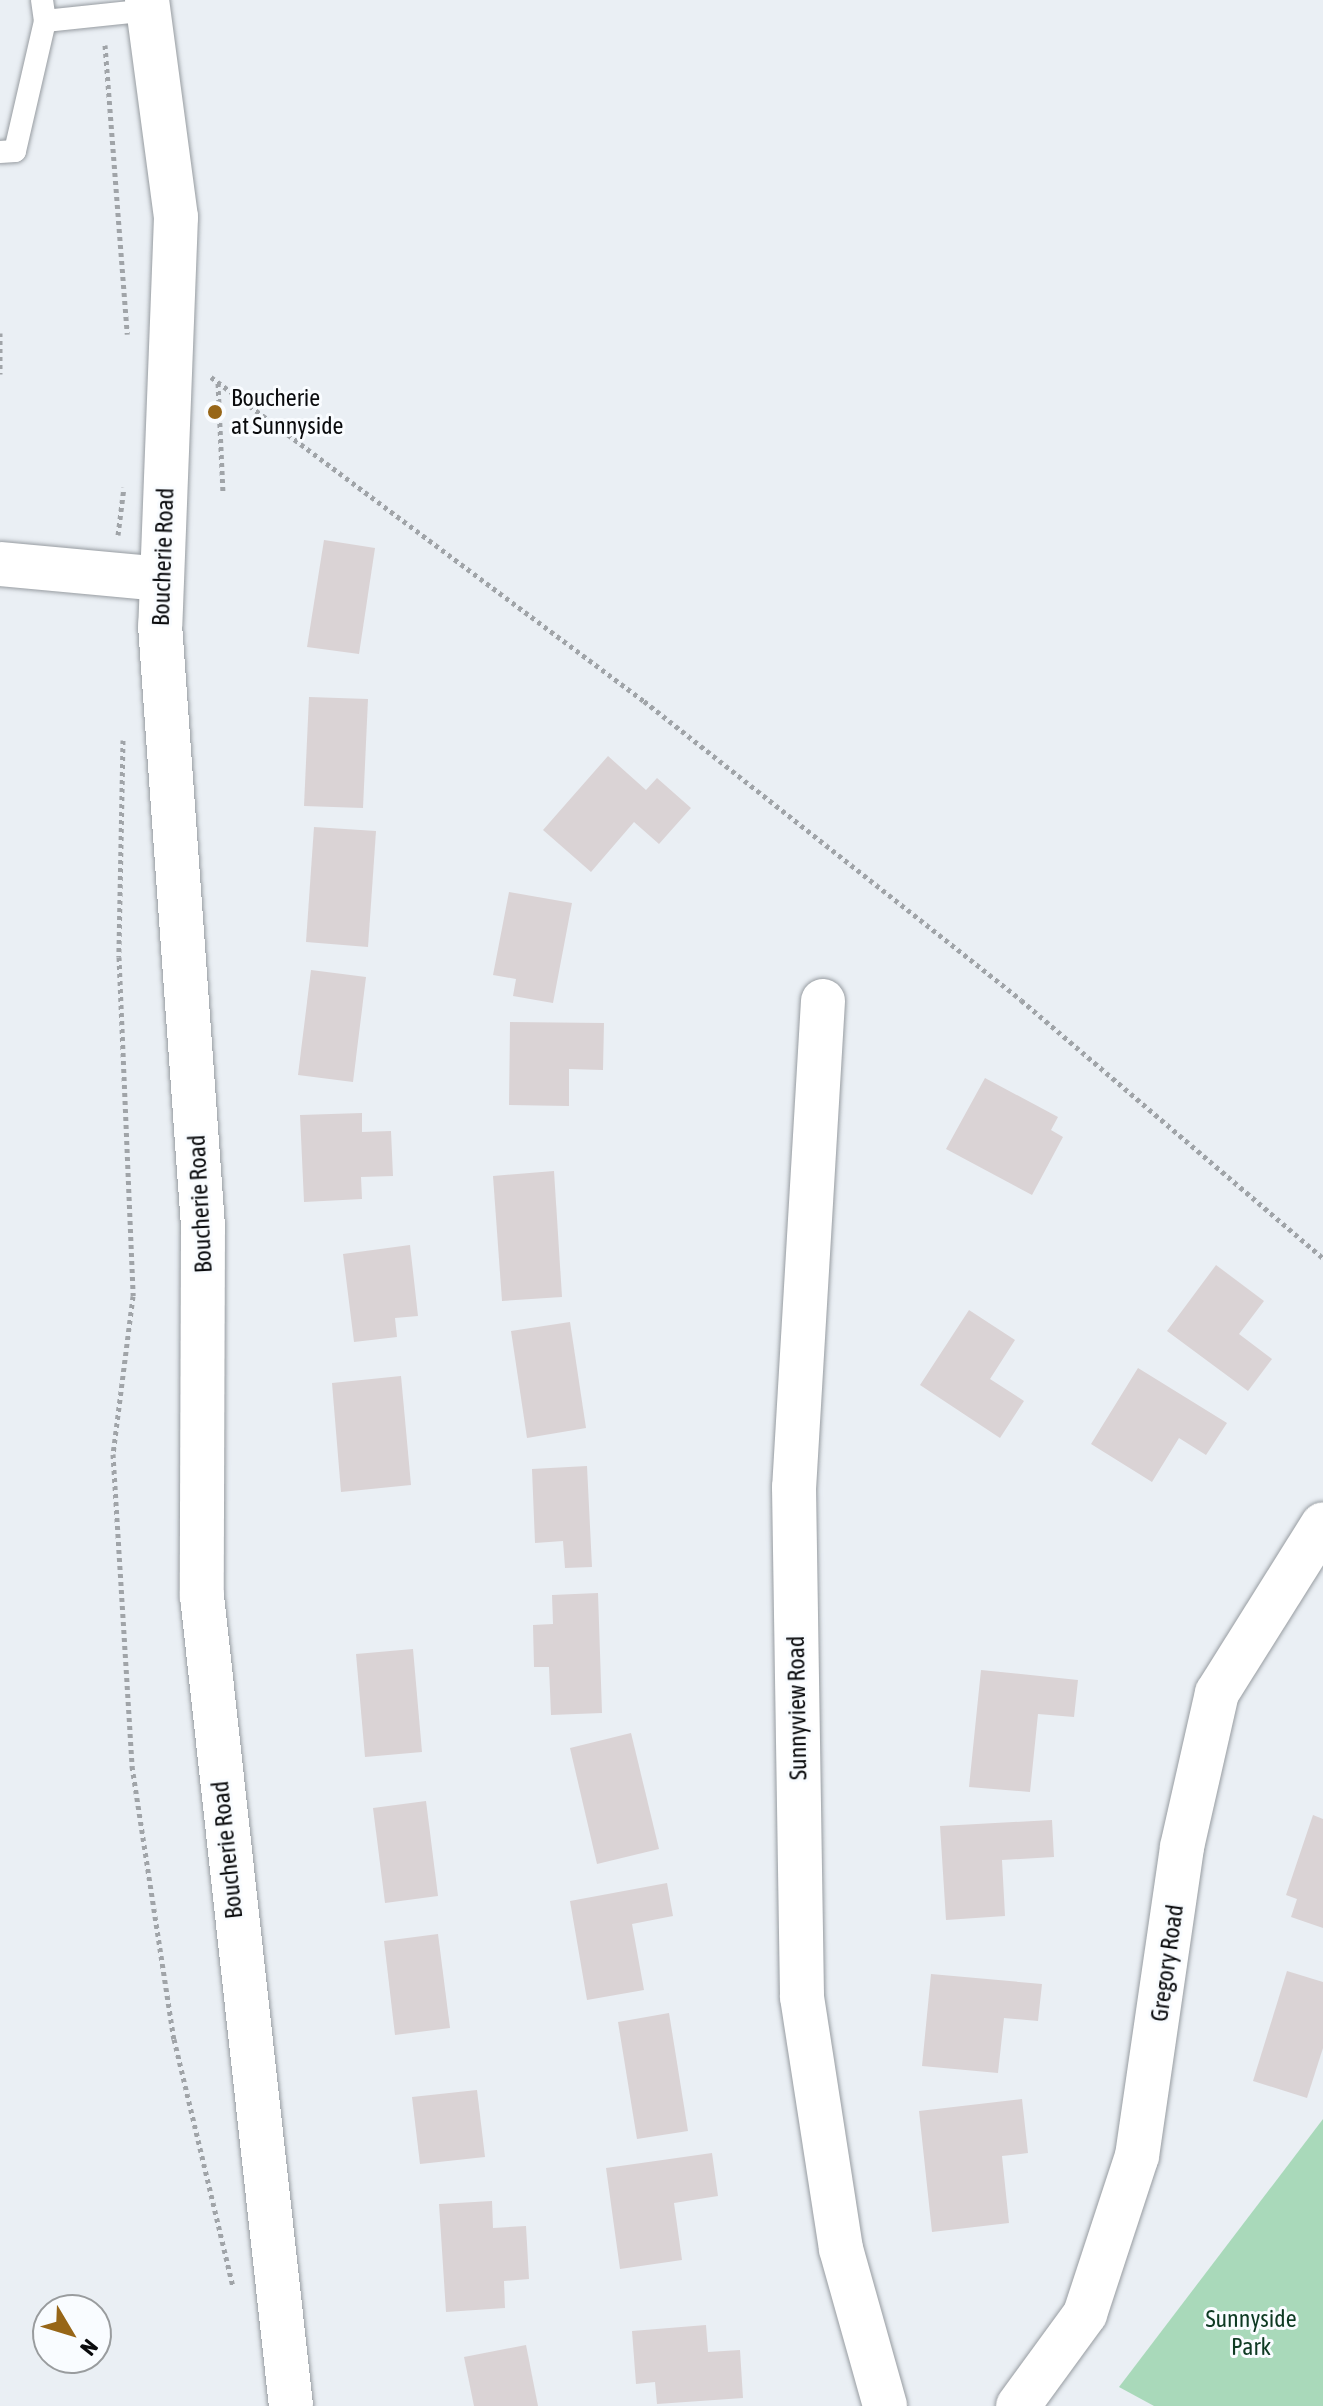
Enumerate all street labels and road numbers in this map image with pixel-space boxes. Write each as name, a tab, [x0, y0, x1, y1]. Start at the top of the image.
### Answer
street label: Boucherie Road	[146, 487, 180, 627]
street label: Boucherie Road	[182, 1134, 218, 1274]
street label: Sunnyview Road	[781, 1636, 813, 1780]
street label: Boucherie Road	[205, 1780, 249, 1920]
street label: Gregory Road	[1145, 1903, 1189, 2023]

